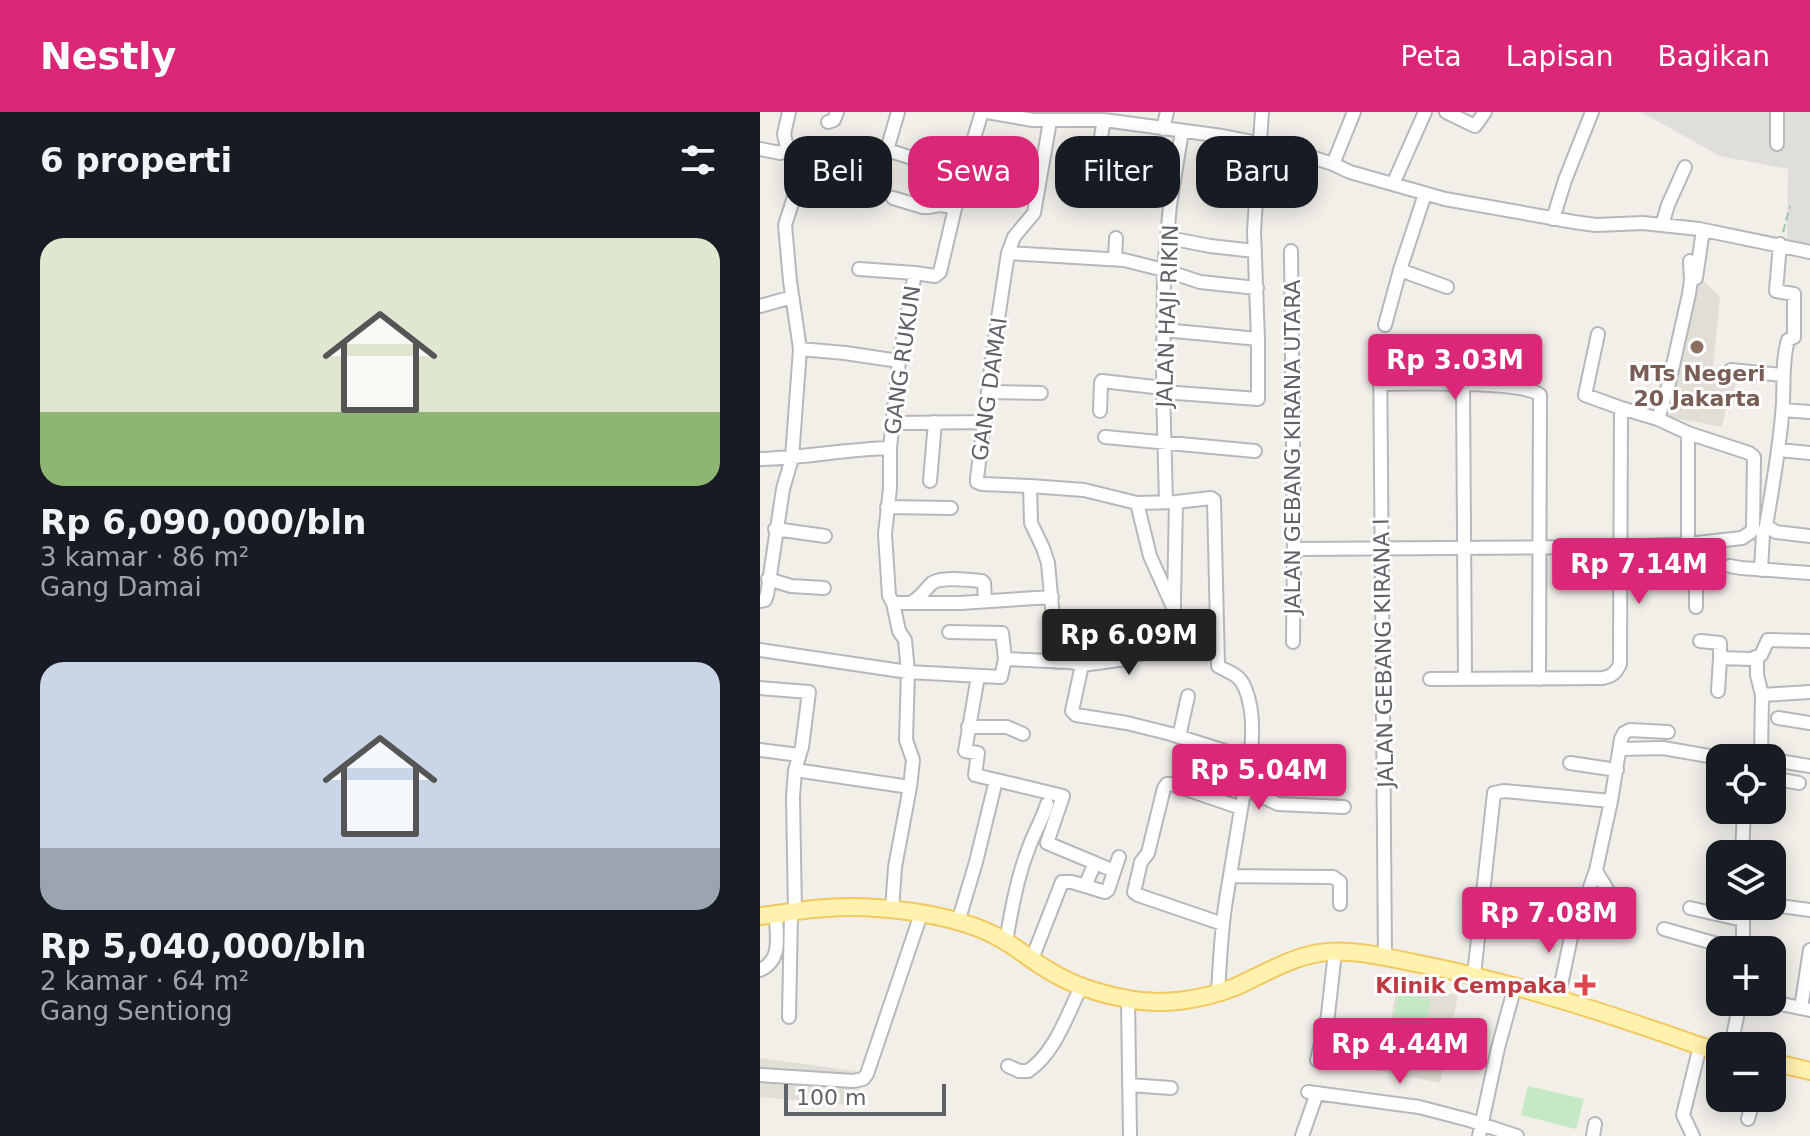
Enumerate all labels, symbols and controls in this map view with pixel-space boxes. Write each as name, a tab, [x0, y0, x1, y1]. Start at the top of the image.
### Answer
text: Nestly	[40, 34, 176, 78]
text: Peta	[1400, 40, 1462, 73]
text: Lapisan	[1506, 40, 1613, 73]
text: Bagikan	[1657, 40, 1770, 73]
chip: Beli	[784, 136, 892, 208]
chip: Sewa	[908, 136, 1039, 208]
chip: Filter	[1055, 136, 1180, 208]
chip: Baru	[1196, 136, 1318, 208]
icon: filters	[676, 138, 720, 182]
text: 6 properti	[40, 140, 232, 180]
street label: JALAN HAJI RIKIN	[1152, 224, 1183, 410]
street label: JALAN GEBANG KIRANA UTARA	[1280, 279, 1305, 617]
street label: GANG RUKUN	[880, 284, 925, 436]
icon: home	[308, 290, 452, 434]
street label: GANG DAMAI	[967, 316, 1012, 462]
pin: Rp 3.03M	[1372, 334, 1538, 402]
marker: MTs Negeri 20 Jakarta	[1688, 338, 1706, 356]
text: Rp 3.03M	[1386, 345, 1524, 375]
place label: MTs Negeri 20 Jakarta	[1628, 361, 1766, 411]
text: Rp 6,090,000/bln	[40, 502, 366, 542]
street label: JALAN GEBANG KIRANA I	[1369, 518, 1398, 790]
pin: Rp 7.14M	[1556, 538, 1722, 606]
text: 3 kamar · 86 m²	[40, 542, 249, 572]
text: Rp 7.14M	[1570, 549, 1708, 579]
text: Gang Damai	[40, 572, 202, 602]
pin: Rp 6.09M	[1046, 609, 1212, 677]
text: Rp 6.09M	[1060, 620, 1198, 650]
icon: home	[308, 714, 452, 858]
pin: Rp 5.04M	[1176, 744, 1342, 812]
map controls	[1706, 744, 1786, 1112]
button: locate	[1706, 744, 1786, 824]
text: Rp 5.04M	[1190, 755, 1328, 785]
button: layers	[1706, 840, 1786, 920]
pin: Rp 7.08M	[1466, 887, 1632, 955]
text: Rp 7.08M	[1480, 898, 1618, 928]
text: Rp 5,040,000/bln	[40, 926, 366, 966]
button: +	[1706, 936, 1786, 1016]
text: 2 kamar · 64 m²	[40, 966, 249, 996]
place label: Klinik Cempaka	[1375, 973, 1567, 998]
marker: Klinik Cempaka	[1574, 974, 1596, 996]
text: Gang Sentiong	[40, 996, 233, 1026]
pin: Rp 4.44M	[1317, 1018, 1483, 1086]
text: Rp 4.44M	[1331, 1029, 1469, 1059]
button: −	[1706, 1032, 1786, 1112]
scale bar	[784, 1080, 946, 1116]
text: 100 m	[796, 1085, 866, 1110]

